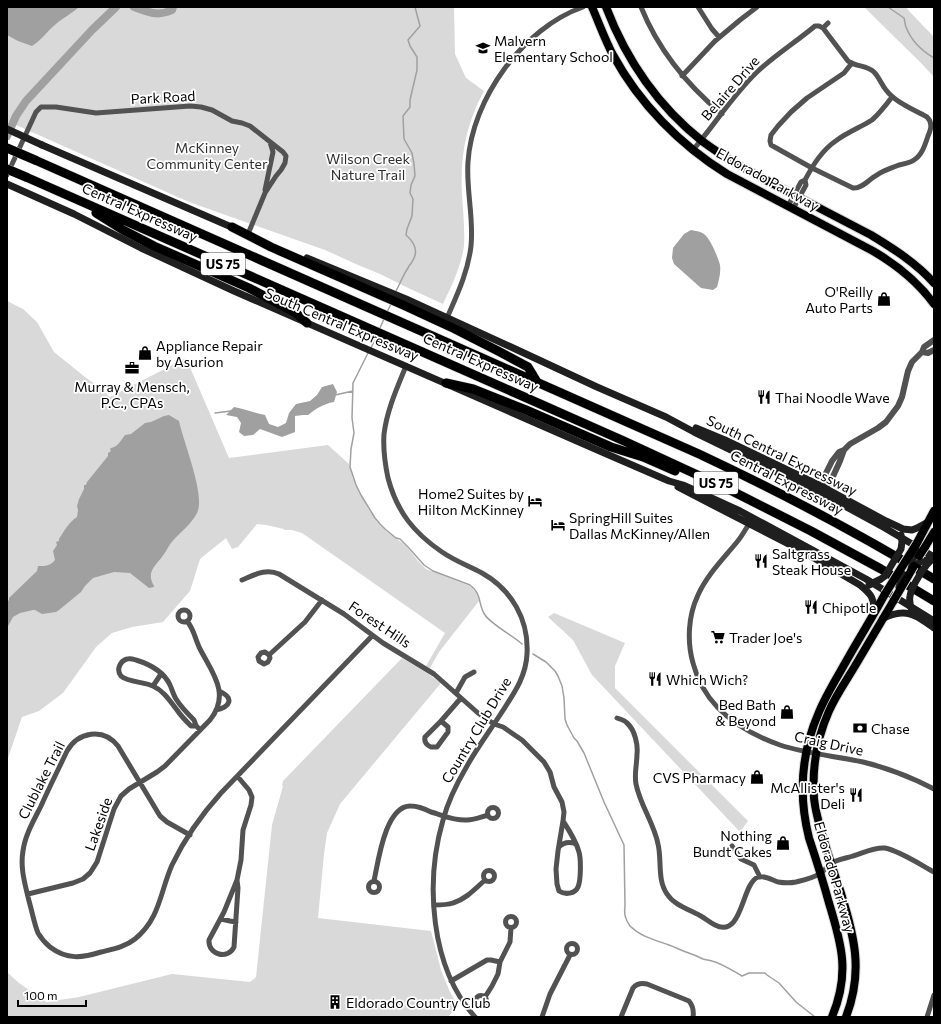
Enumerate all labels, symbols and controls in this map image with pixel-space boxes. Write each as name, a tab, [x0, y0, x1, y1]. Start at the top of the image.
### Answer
place label: Malvern Elementary School	[494, 32, 613, 65]
school or university icon: Malvern Elementary School	[475, 40, 491, 56]
street label: Belaire Drive	[697, 52, 763, 124]
street label: Park Road	[130, 87, 196, 107]
park label: McKinney Community Center	[146, 139, 268, 172]
street label: Eldorado Parkway	[714, 144, 822, 214]
park label: Wilson Creek Nature Trail	[326, 150, 410, 183]
street label: Central Expressway	[80, 179, 200, 245]
road number: US 75	[201, 253, 245, 275]
place label: O'Reilly Auto Parts	[805, 283, 873, 316]
street label: South Central Expressway	[263, 284, 421, 364]
shop icon: O'Reilly Auto Parts	[876, 291, 892, 307]
street label: Central Expressway	[421, 329, 541, 395]
place label: Appliance Repair by Asurion	[156, 337, 263, 370]
shop icon: Appliance Repair by Asurion	[137, 345, 153, 361]
office icon: Murray & Mensch, P.C., CPAs	[124, 360, 140, 376]
place label: Murray & Mensch, P.C., CPAs	[74, 378, 190, 411]
restaurant icon: Thai Noodle Wave	[756, 389, 772, 405]
place label: Thai Noodle Wave	[775, 389, 890, 406]
street label: South Central Expressway	[704, 411, 860, 499]
street label: Central Expressway	[728, 446, 846, 518]
road number: US 75	[694, 472, 738, 494]
place label: Home2 Suites by Hilton McKinney	[418, 485, 524, 518]
hotel icon: Home2 Suites by Hilton McKinney	[527, 493, 543, 509]
place label: SpringHill Suites Dallas McKinney/Allen	[569, 509, 710, 542]
hotel icon: SpringHill Suites Dallas McKinney/Allen	[550, 517, 566, 533]
place label: Saltgrass Steak House	[772, 545, 851, 578]
restaurant icon: Saltgrass Steak House	[753, 553, 769, 569]
street label: Forest Hills	[346, 597, 414, 651]
restaurant icon: Chipotle	[803, 599, 819, 615]
place label: Chipotle	[822, 599, 876, 616]
supermarket icon: Trader Joe's	[710, 629, 726, 645]
place label: Trader Joe's	[729, 629, 802, 646]
restaurant icon: Which Wich?	[647, 671, 663, 687]
place label: Which Wich?	[666, 671, 748, 688]
street label: Country Club Drive	[438, 674, 514, 786]
place label: Bed Bath & Beyond	[715, 696, 776, 729]
shop icon: Bed Bath & Beyond	[779, 704, 795, 720]
bank icon: Chase	[852, 720, 868, 736]
place label: Chase	[871, 720, 910, 737]
street label: Craig Drive	[793, 727, 865, 759]
street label: Clublake Trail	[14, 738, 68, 822]
place label: CVS Pharmacy	[653, 769, 746, 786]
shop icon: CVS Pharmacy	[749, 769, 765, 785]
place label: McAllister's Deli	[770, 779, 845, 812]
restaurant icon: McAllister's Deli	[848, 787, 864, 803]
street label: Lakeside	[81, 795, 115, 853]
street label: Eldorado Parkway	[811, 819, 859, 935]
place label: Nothing Bundt Cakes	[693, 827, 772, 860]
shop icon: Nothing Bundt Cakes	[775, 835, 791, 851]
scale bar	[18, 982, 86, 1008]
text: 100 m	[24, 988, 58, 1002]
building icon: Eldorado Country Club	[327, 994, 343, 1010]
place label: Eldorado Country Club	[346, 994, 491, 1011]

